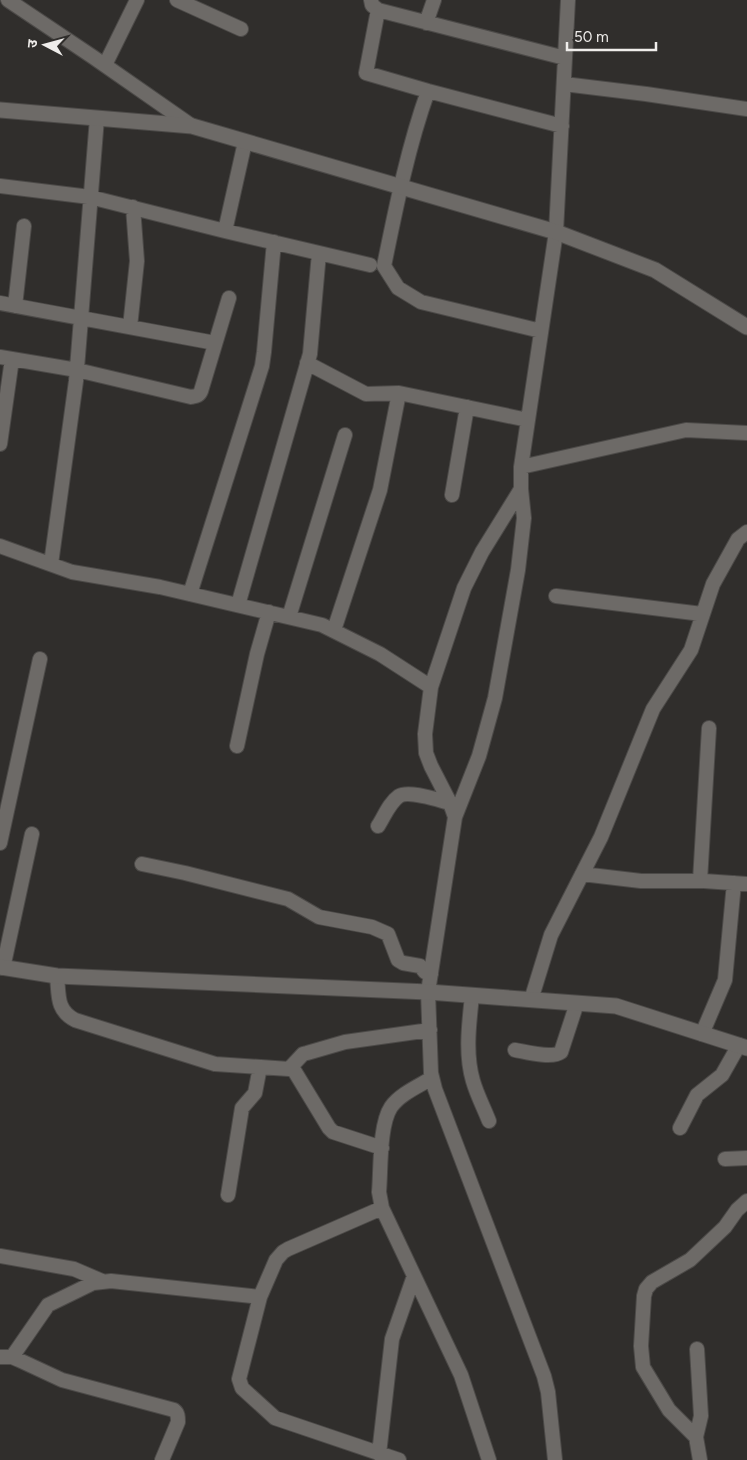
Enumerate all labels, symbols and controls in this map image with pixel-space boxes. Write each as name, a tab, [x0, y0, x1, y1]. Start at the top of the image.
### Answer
north arrow	[20, 20, 70, 70]
scale bar	[567, 20, 656, 52]
text: 50 m	[574, 28, 609, 46]
text: उ	[24, 38, 42, 49]

